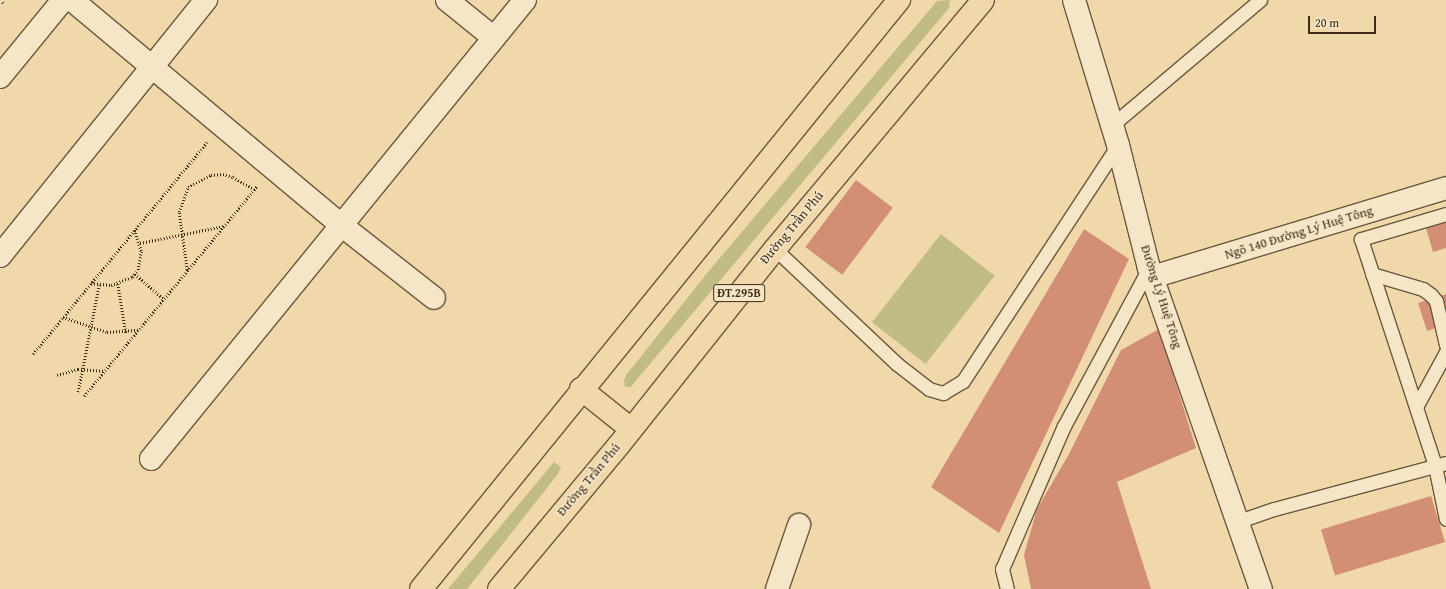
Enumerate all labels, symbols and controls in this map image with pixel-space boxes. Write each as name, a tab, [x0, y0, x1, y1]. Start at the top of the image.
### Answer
scale bar	[1310, 8, 1378, 34]
text: 20 m	[1315, 14, 1339, 31]
street label: Đường Trần Phú	[757, 188, 827, 268]
street label: Ngõ 140 Đường Lý Huệ Tông	[1223, 203, 1375, 263]
street label: Đường Lý Huệ Tông	[1137, 243, 1185, 351]
road number: ĐT.295B	[713, 283, 765, 303]
street label: Đường Trần Phú	[554, 440, 624, 520]

